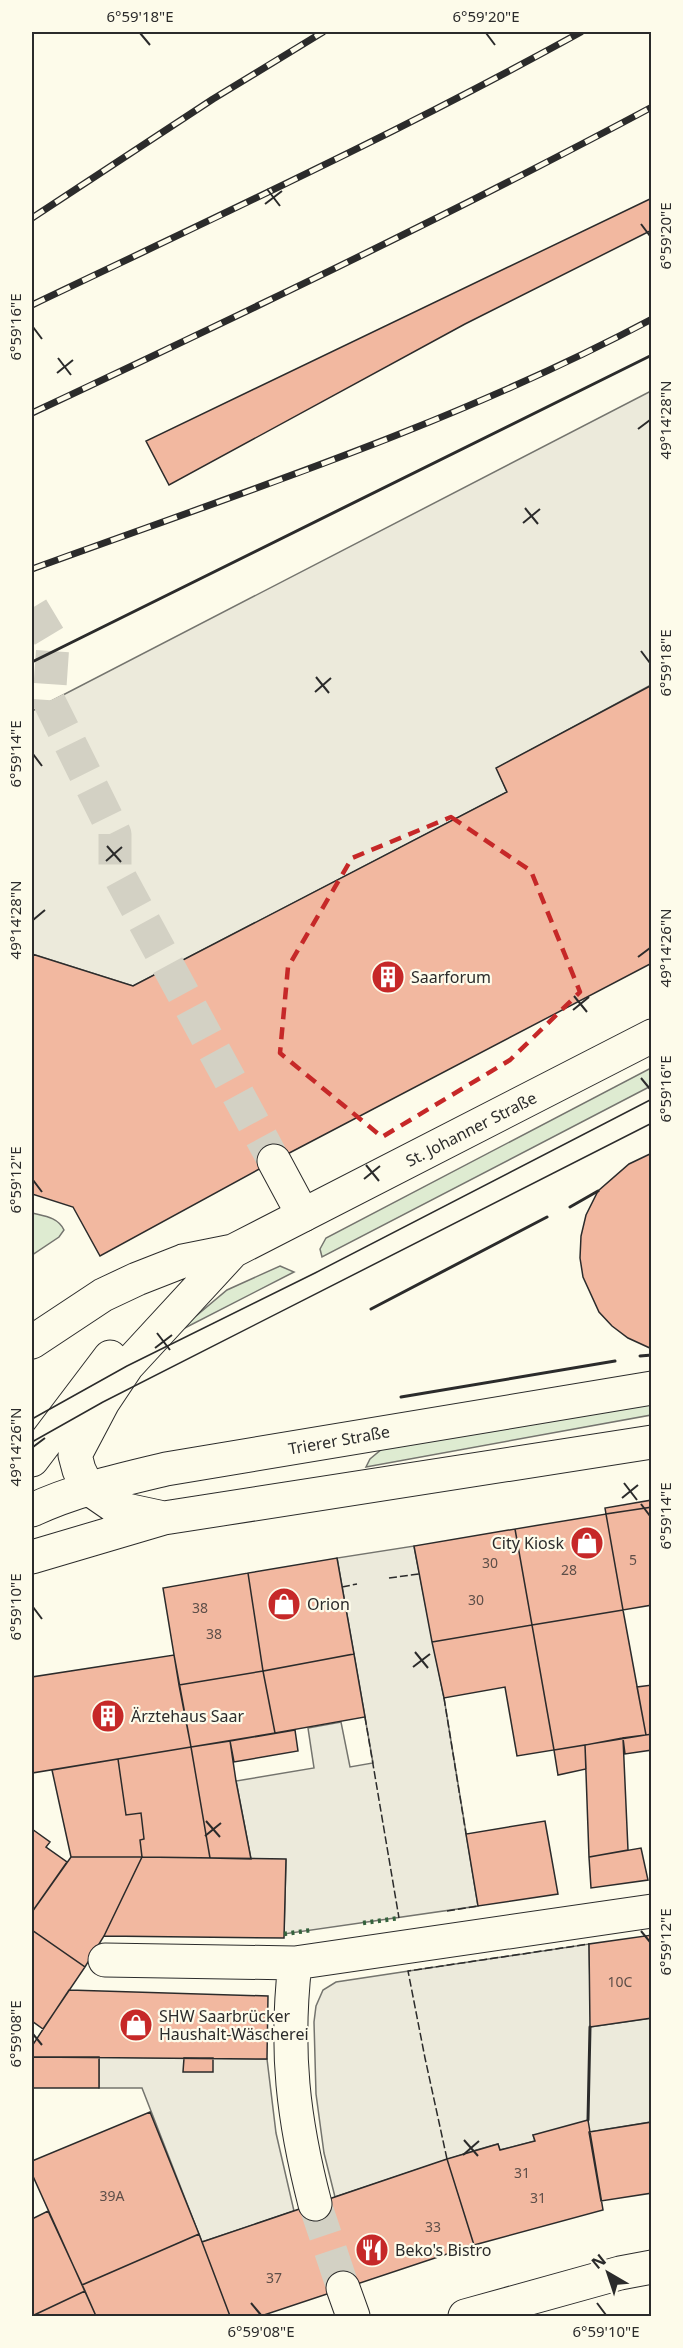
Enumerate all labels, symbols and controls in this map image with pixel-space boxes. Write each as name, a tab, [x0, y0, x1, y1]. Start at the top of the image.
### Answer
text: 6°59'18"E	[106, 6, 174, 26]
text: 6°59'20"E	[452, 6, 520, 26]
text: 6°59'20"E	[655, 202, 675, 270]
text: 6°59'16"E	[5, 293, 25, 361]
text: 49°14'28"N	[655, 381, 675, 459]
text: 6°59'18"E	[655, 629, 675, 697]
text: 6°59'14"E	[5, 720, 25, 788]
text: 49°14'28"N	[5, 881, 25, 959]
text: 49°14'26"N	[655, 909, 675, 987]
building icon: Saarforum	[370, 959, 406, 995]
place label: Saarforum	[411, 966, 491, 988]
text: 6°59'16"E	[655, 1055, 675, 1123]
street label: St. Johanner Straße	[402, 1086, 540, 1172]
text: 6°59'12"E	[5, 1146, 25, 1214]
text: 49°14'26"N	[5, 1408, 25, 1486]
street label: Trierer Straße	[286, 1420, 392, 1460]
text: 6°59'14"E	[655, 1482, 675, 1550]
shop icon: City Kiosk	[569, 1525, 605, 1561]
place label: City Kiosk	[492, 1532, 564, 1554]
house number: 5	[629, 1550, 637, 1569]
house number: 30	[482, 1553, 498, 1572]
house number: 28	[561, 1560, 577, 1579]
text: 6°59'10"E	[5, 1573, 25, 1641]
shop icon: Orion	[266, 1586, 302, 1622]
house number: 30	[468, 1590, 484, 1609]
place label: Orion	[307, 1593, 350, 1615]
house number: 38	[192, 1598, 208, 1617]
house number: 38	[206, 1624, 222, 1643]
building icon: Ärztehaus Saar	[90, 1698, 126, 1734]
place label: Ärztehaus Saar	[131, 1705, 244, 1727]
text: 6°59'12"E	[655, 1908, 675, 1976]
house number: 10C	[608, 1972, 633, 1991]
text: 6°59'08"E	[5, 2000, 25, 2068]
place label: SHW Saarbrücker Haushalt-Wäscherei	[159, 2005, 309, 2045]
shop icon: SHW Saarbrücker Haushalt-Wäscherei	[118, 2007, 154, 2043]
house number: 31	[514, 2163, 530, 2182]
house number: 39A	[100, 2186, 125, 2205]
house number: 31	[530, 2188, 546, 2207]
house number: 33	[425, 2217, 441, 2236]
restaurant icon: Beko's Bistro	[354, 2232, 390, 2268]
place label: Beko's Bistro	[395, 2239, 491, 2261]
north arrow	[578, 2243, 638, 2303]
text: N	[587, 2249, 611, 2274]
house number: 37	[266, 2268, 282, 2287]
text: 6°59'08"E	[227, 2321, 295, 2341]
text: 6°59'10"E	[572, 2321, 640, 2341]

